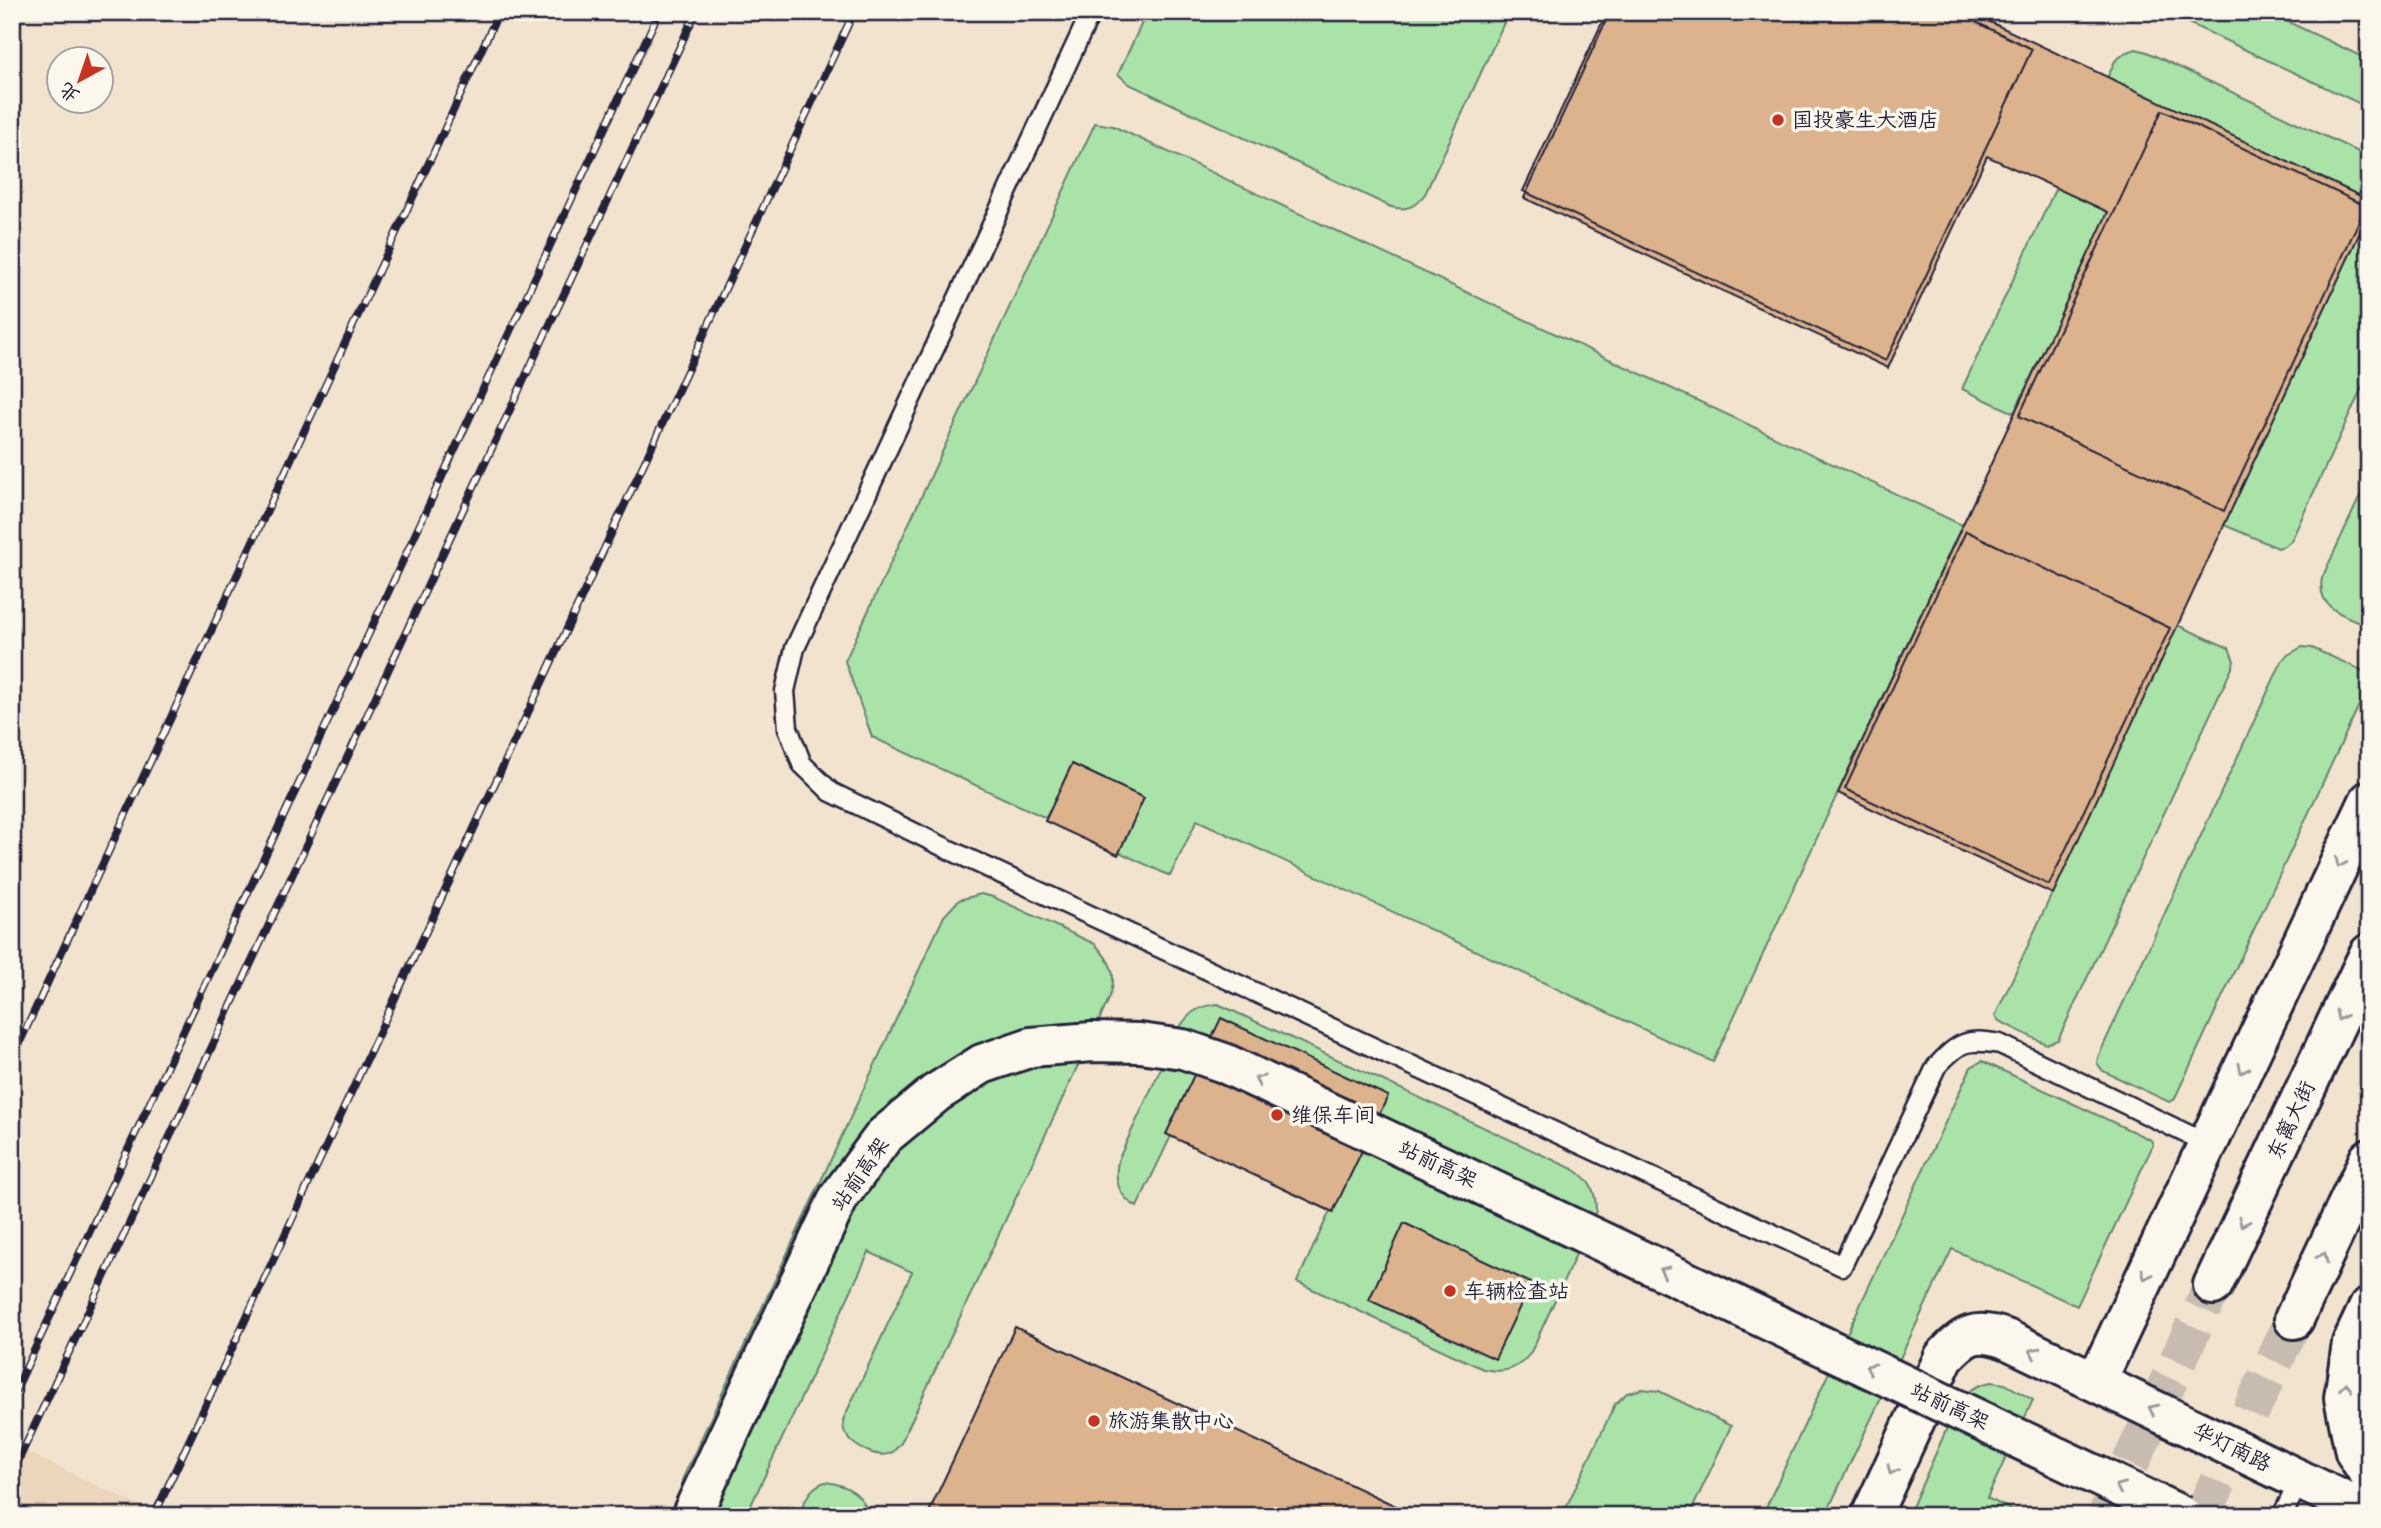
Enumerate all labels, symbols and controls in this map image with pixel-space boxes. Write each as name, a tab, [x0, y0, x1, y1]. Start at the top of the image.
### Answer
north arrow	[46, 46, 116, 116]
text: 北	[52, 74, 87, 111]
place label: 国投豪生大酒店	[1792, 101, 1939, 139]
marker: 国投豪生大酒店	[1770, 112, 1786, 128]
one-way arrow	[2334, 856, 2348, 868]
one-way arrow	[2334, 1009, 2348, 1021]
one-way arrow	[2237, 1062, 2251, 1074]
one-way arrow	[1254, 1074, 1266, 1088]
street label: 东篱大街	[2256, 1074, 2326, 1166]
place label: 维保车间	[1291, 1096, 1375, 1134]
marker: 维保车间	[1269, 1107, 1285, 1123]
street label: 站前高架	[820, 1129, 900, 1219]
street label: 站前高架	[1392, 1129, 1484, 1199]
one-way arrow	[2237, 1215, 2251, 1227]
one-way arrow	[2315, 1252, 2329, 1264]
one-way arrow	[1659, 1266, 1672, 1280]
one-way arrow	[2141, 1268, 2155, 1280]
place label: 车辆检查站	[1464, 1272, 1569, 1310]
marker: 车辆检查站	[1442, 1283, 1458, 1299]
one-way arrow	[2029, 1347, 2042, 1361]
one-way arrow	[1865, 1363, 1877, 1377]
street label: 站前高架	[1904, 1371, 1996, 1441]
one-way arrow	[2338, 1381, 2353, 1393]
place label: 旅游集散中心	[1108, 1402, 1234, 1440]
one-way arrow	[2148, 1403, 2160, 1417]
street label: 华灯南路	[2186, 1412, 2278, 1482]
marker: 旅游集散中心	[1086, 1413, 1102, 1429]
one-way arrow	[1886, 1463, 1900, 1475]
one-way arrow	[2115, 1481, 2127, 1495]

